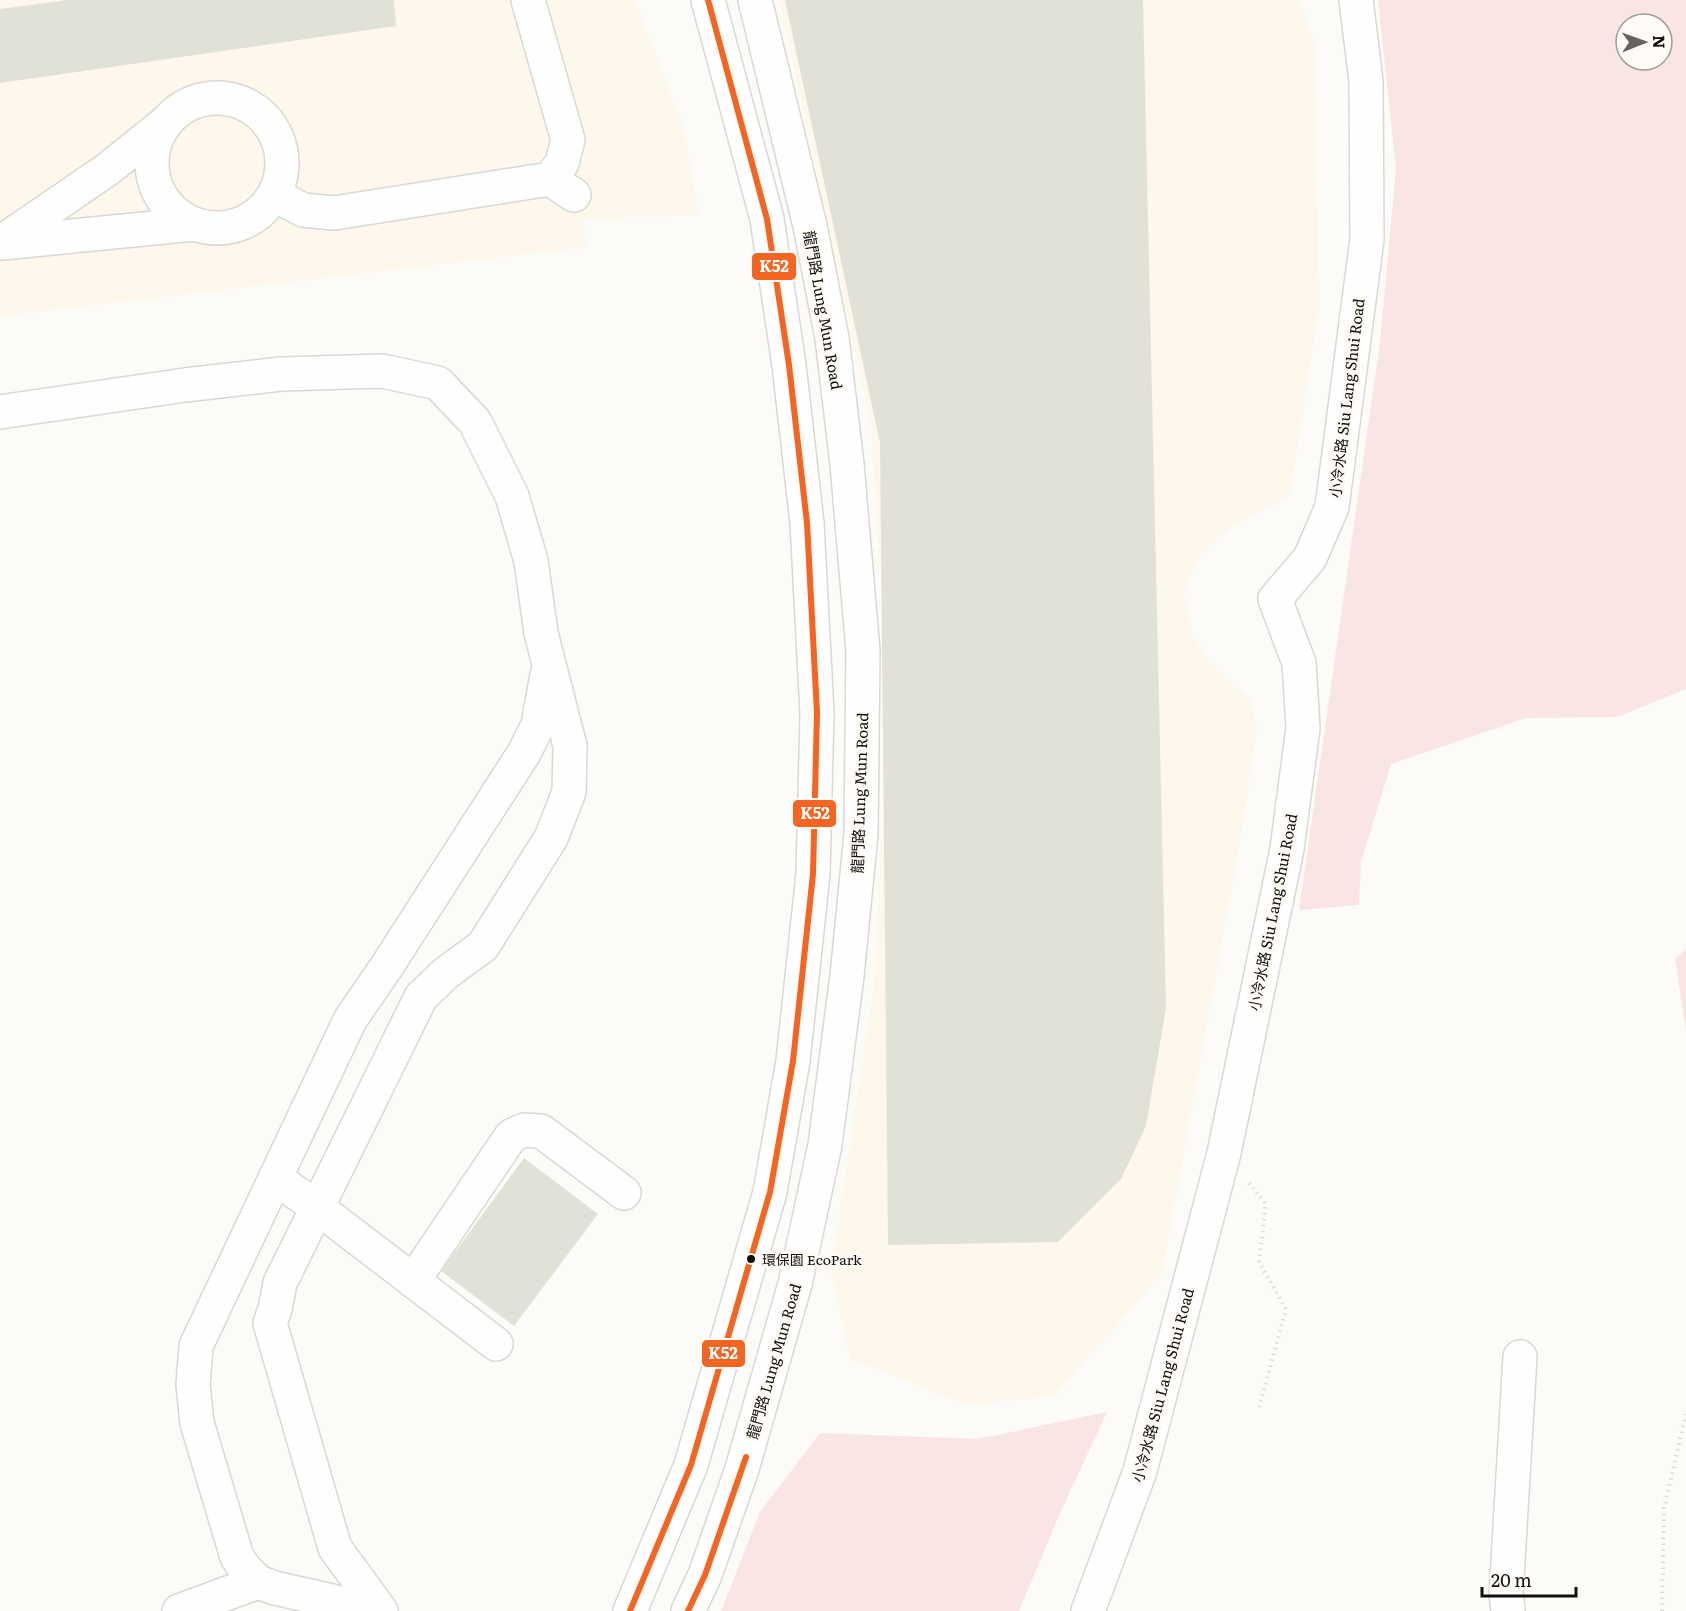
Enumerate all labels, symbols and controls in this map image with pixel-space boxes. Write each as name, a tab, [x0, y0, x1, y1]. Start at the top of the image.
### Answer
north arrow	[1614, 12, 1674, 72]
text: N	[1648, 35, 1672, 49]
street label: 龍門路 Lung Mun Road	[799, 229, 849, 391]
line badge: K52	[751, 252, 797, 281]
text: K52	[759, 253, 789, 277]
street label: 小冷水路 Siu Lang Shui Road	[1322, 297, 1370, 499]
street label: 龍門路 Lung Mun Road	[845, 712, 873, 874]
line badge: K52	[792, 799, 837, 828]
text: K52	[800, 800, 830, 824]
street label: 小冷水路 Siu Lang Shui Road	[1242, 811, 1302, 1013]
place label: 環保園 EcoPark	[762, 1249, 862, 1269]
marker: 環保園 EcoPark	[745, 1253, 757, 1265]
street label: 龍門路 Lung Mun Road	[740, 1280, 806, 1442]
street label: 小冷水路 Siu Lang Shui Road	[1125, 1285, 1199, 1485]
line badge: K52	[701, 1339, 746, 1368]
text: K52	[708, 1340, 738, 1364]
scale bar	[1482, 1560, 1576, 1598]
text: 20 m	[1491, 1566, 1532, 1593]

